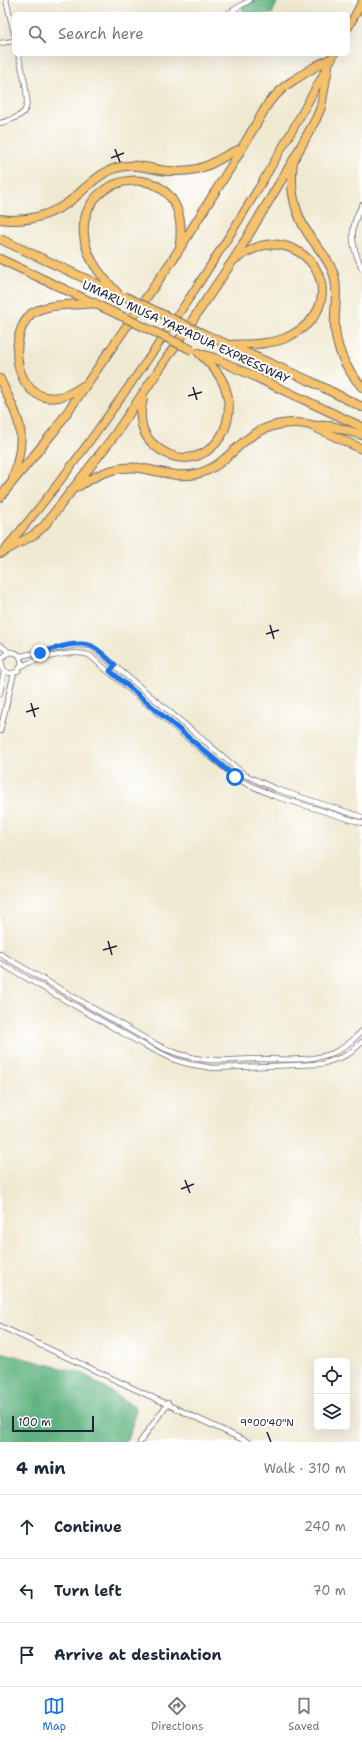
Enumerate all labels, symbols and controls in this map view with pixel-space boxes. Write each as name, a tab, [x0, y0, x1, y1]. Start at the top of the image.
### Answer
search box	[12, 12, 350, 56]
icon: search	[26, 23, 48, 45]
text: Search here	[58, 24, 144, 44]
street label: UMARU MUSA YAR'ADUA EXPRESSWAY	[80, 277, 293, 388]
route end	[31, 644, 49, 662]
route start	[226, 768, 244, 786]
map controls	[314, 1358, 350, 1430]
button: locate	[314, 1358, 350, 1394]
button: layers	[314, 1394, 350, 1430]
scale bar	[12, 1414, 94, 1433]
text: 100 m	[18, 1415, 51, 1430]
text: 9°00'40"N	[240, 1416, 294, 1429]
text: 4 min	[16, 1457, 66, 1479]
text: Walk · 310 m	[264, 1460, 346, 1477]
icon: ahead	[16, 1516, 38, 1538]
text: Continue	[54, 1517, 122, 1537]
text: 240 m	[304, 1518, 346, 1535]
icon: left	[16, 1580, 38, 1602]
text: Turn left	[54, 1581, 122, 1601]
text: 70 m	[312, 1582, 346, 1599]
icon: arrive	[16, 1644, 38, 1666]
text: Arrive at destination	[54, 1645, 222, 1665]
tab: Map	[42, 1695, 66, 1734]
tab: Directions	[151, 1695, 203, 1734]
tab: Saved	[288, 1695, 320, 1734]

